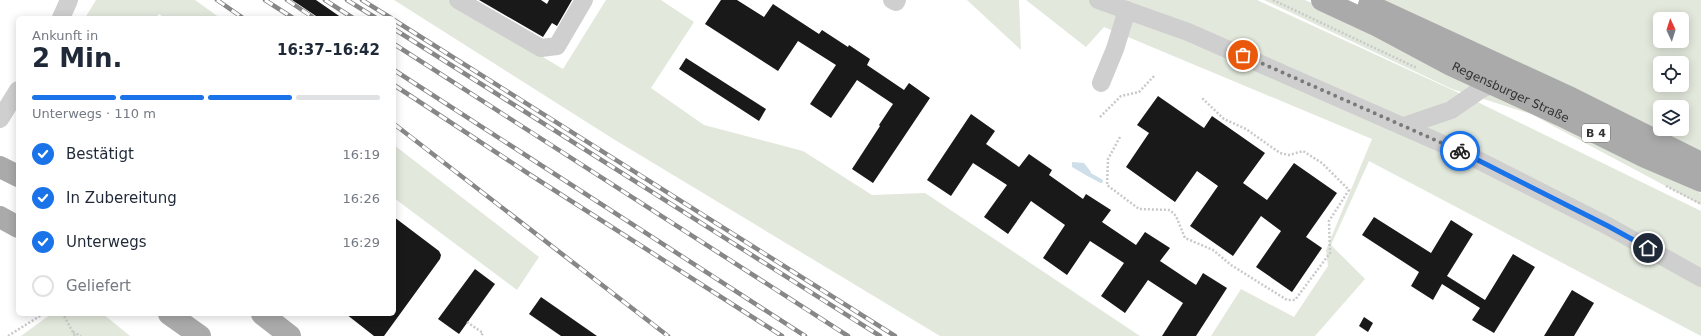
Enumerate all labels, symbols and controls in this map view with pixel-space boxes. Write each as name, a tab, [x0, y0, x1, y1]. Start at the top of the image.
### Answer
north arrow	[1653, 12, 1689, 48]
map controls	[1653, 12, 1689, 136]
text: Ankunft in	[32, 28, 98, 43]
pin	[1226, 38, 1260, 72]
text: 16:37–16:42	[277, 41, 380, 59]
text: 2 Min.	[32, 43, 122, 73]
icon: bag	[1232, 44, 1254, 66]
button: locate	[1653, 56, 1689, 92]
street label: Regensburger Straße	[1450, 59, 1571, 125]
button: layers	[1653, 100, 1689, 136]
text: Unterwegs · 110 m	[32, 106, 156, 121]
road number: B 4	[1582, 124, 1610, 142]
courier	[1440, 131, 1480, 171]
icon: bike	[1449, 140, 1471, 162]
icon: check	[32, 143, 54, 165]
text: Bestätigt	[66, 145, 134, 163]
text: 16:19	[343, 147, 380, 162]
icon: check	[32, 187, 54, 209]
text: In Zubereitung	[66, 189, 177, 207]
text: 16:26	[343, 191, 380, 206]
icon: check	[32, 231, 54, 253]
pin	[1631, 231, 1665, 265]
text: Unterwegs	[66, 233, 147, 251]
text: 16:29	[343, 235, 380, 250]
icon: home	[1637, 237, 1659, 259]
text: Geliefert	[66, 277, 131, 295]

